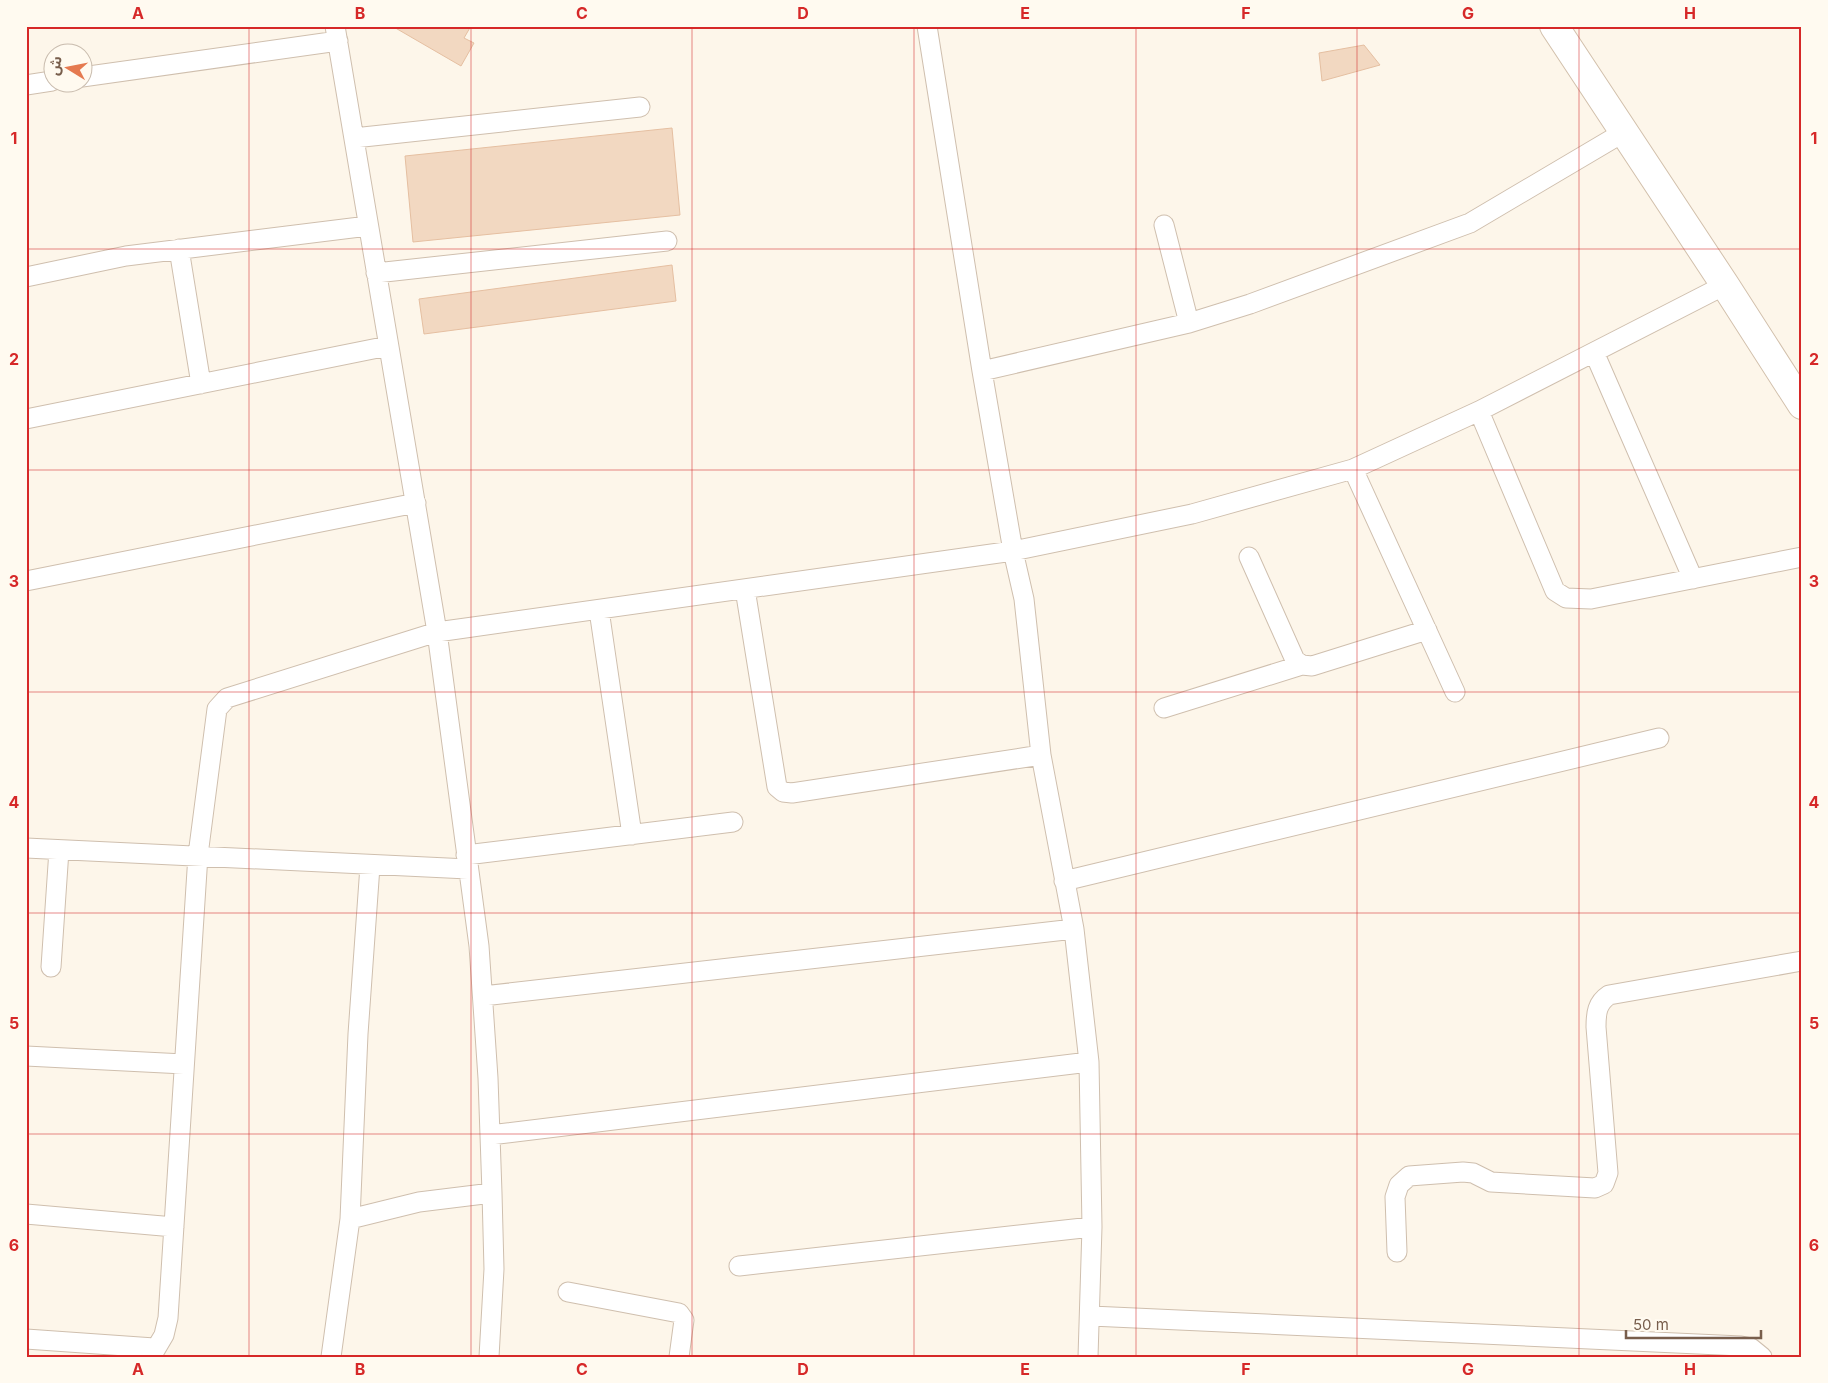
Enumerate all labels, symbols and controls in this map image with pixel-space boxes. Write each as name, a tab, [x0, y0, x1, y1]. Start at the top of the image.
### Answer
text: A	[132, 3, 144, 23]
text: B	[355, 3, 365, 23]
text: C	[576, 3, 588, 23]
text: D	[797, 3, 809, 23]
text: E	[1020, 3, 1030, 23]
text: F	[1241, 3, 1251, 23]
text: G	[1462, 3, 1474, 23]
text: H	[1684, 3, 1696, 23]
north arrow	[42, 42, 92, 92]
text: ش	[45, 55, 65, 77]
text: 1	[11, 128, 17, 148]
text: 1	[1811, 128, 1817, 148]
text: 2	[9, 349, 19, 369]
text: 2	[1809, 349, 1819, 369]
text: 3	[9, 571, 19, 591]
text: 3	[1809, 571, 1819, 591]
text: 4	[9, 792, 20, 812]
text: 4	[1809, 792, 1820, 812]
text: 5	[9, 1013, 19, 1033]
text: 5	[1809, 1013, 1819, 1033]
text: 6	[9, 1235, 19, 1255]
text: 6	[1809, 1235, 1819, 1255]
scale bar	[1626, 1308, 1760, 1340]
text: 50 m	[1633, 1315, 1669, 1334]
text: A	[132, 1359, 144, 1379]
text: B	[355, 1359, 365, 1379]
text: C	[576, 1359, 588, 1379]
text: D	[797, 1359, 809, 1379]
text: E	[1020, 1359, 1030, 1379]
text: F	[1241, 1359, 1251, 1379]
text: G	[1462, 1359, 1474, 1379]
text: H	[1684, 1359, 1696, 1379]

